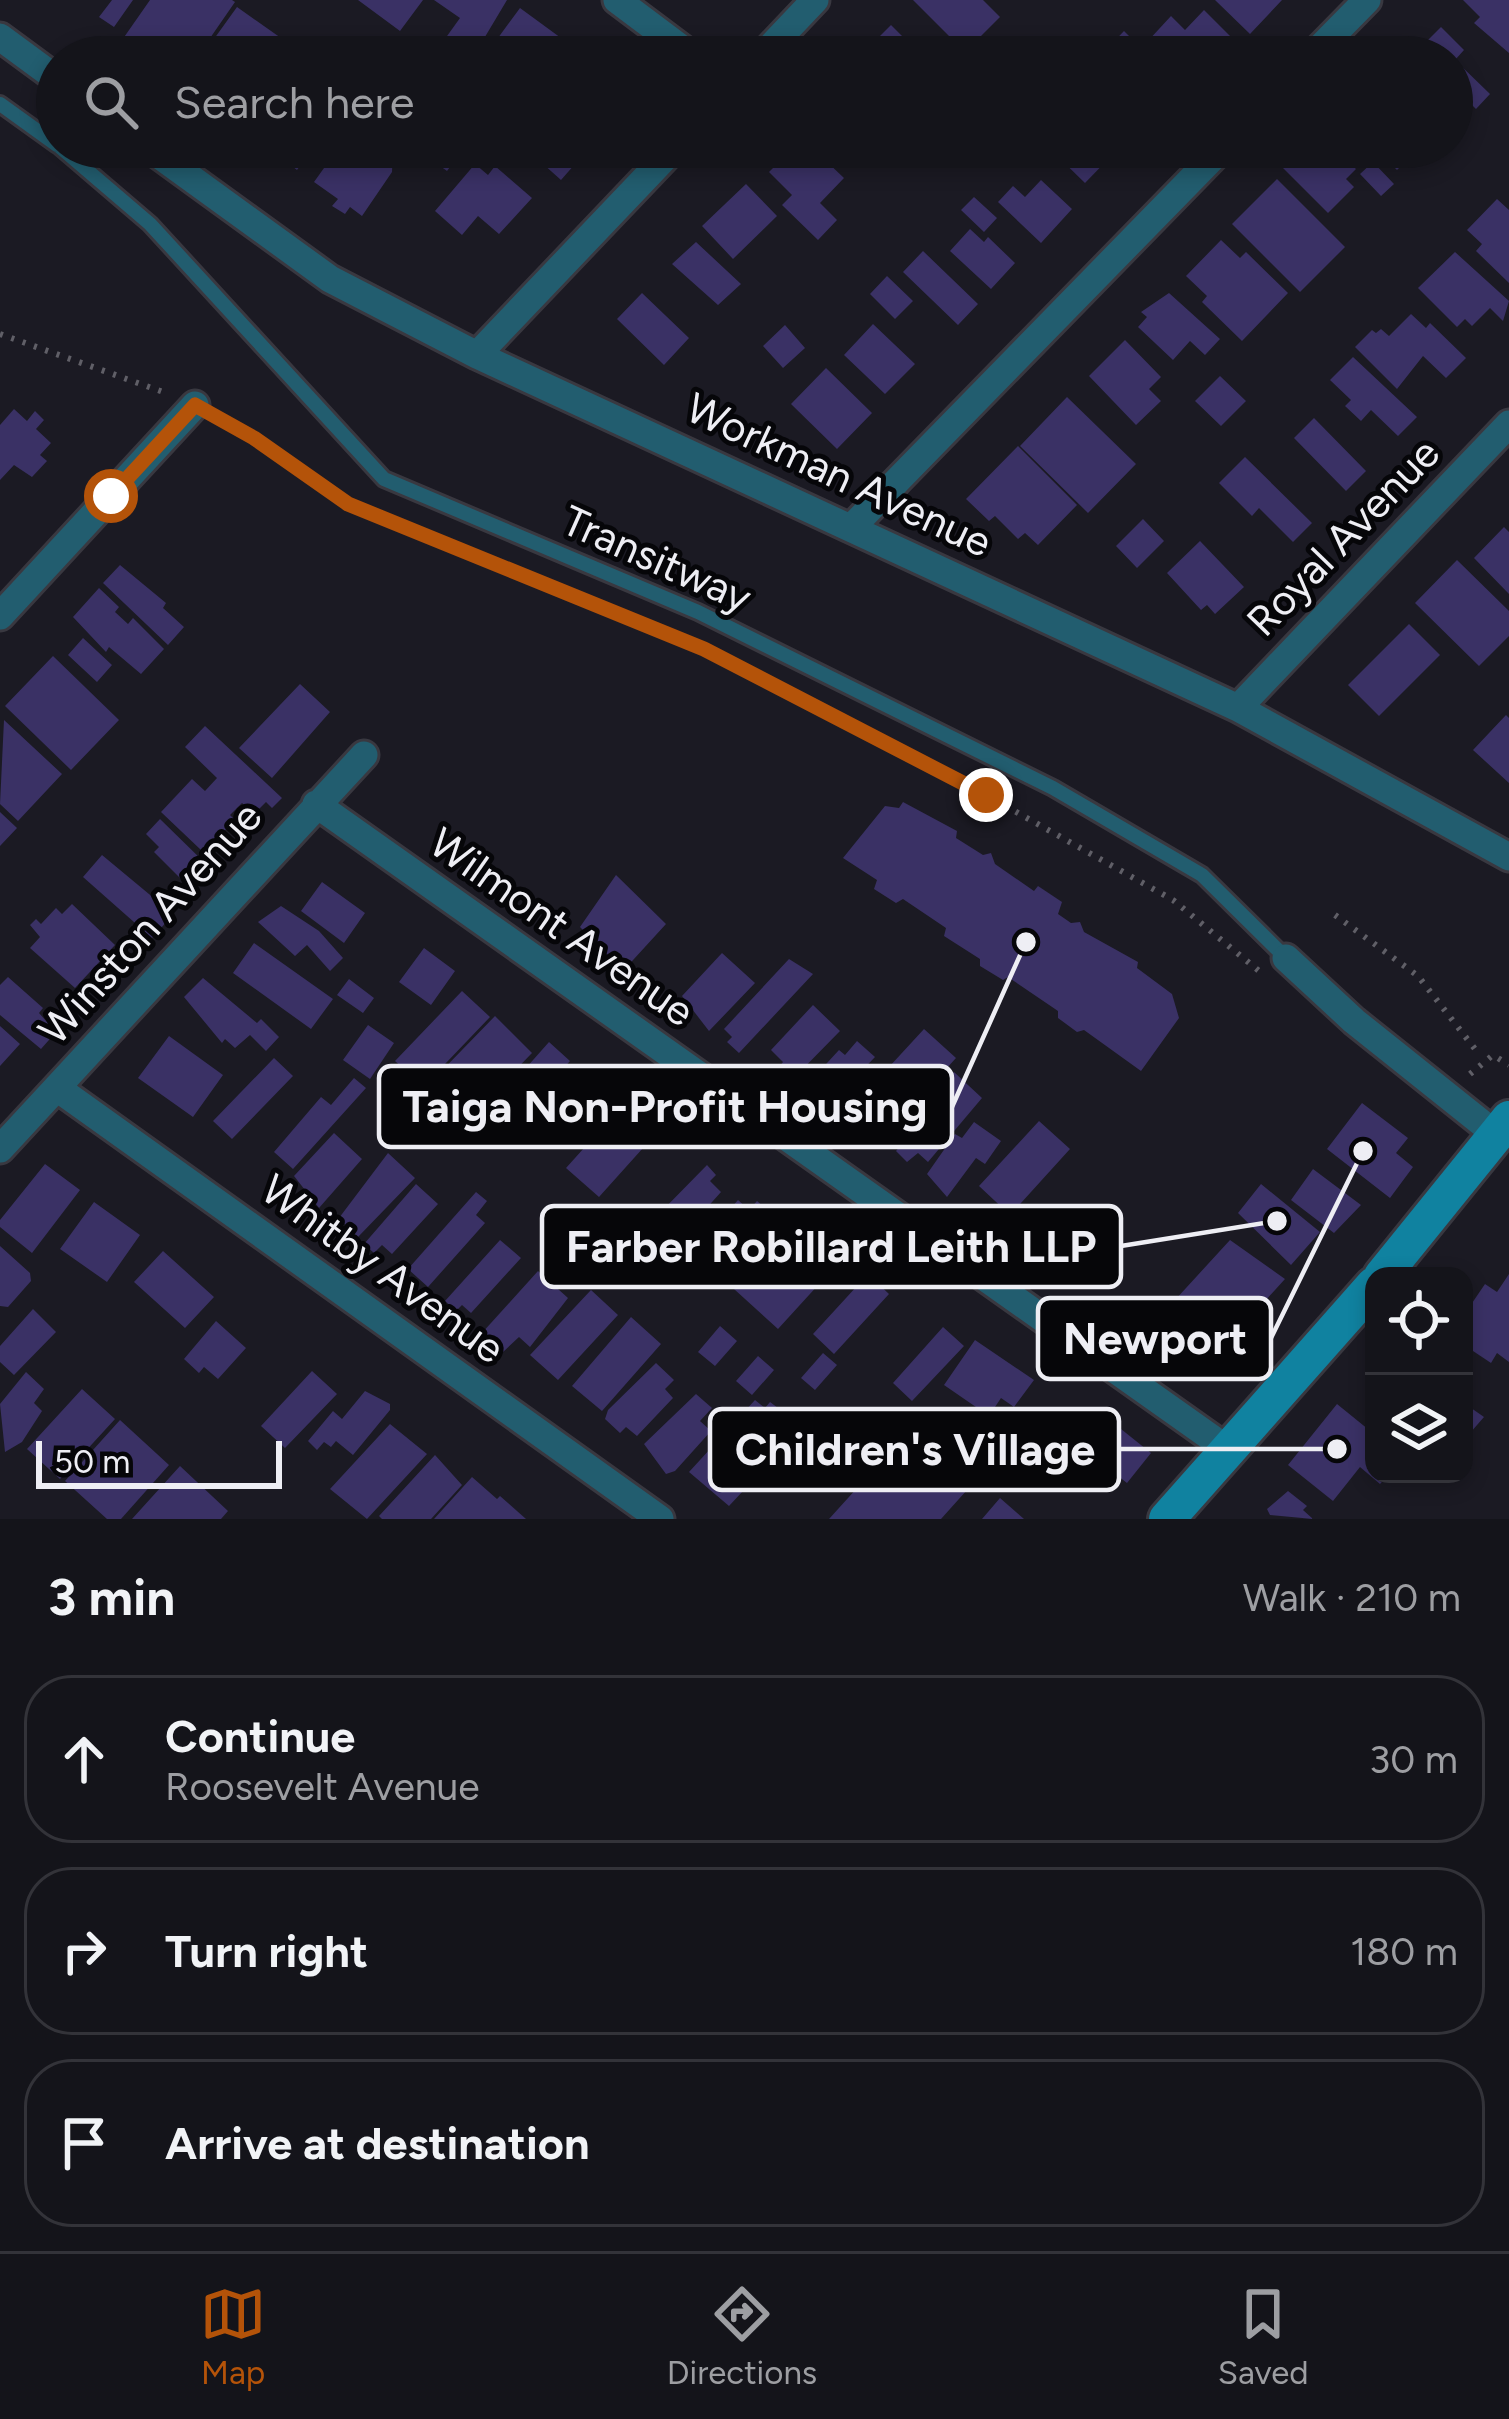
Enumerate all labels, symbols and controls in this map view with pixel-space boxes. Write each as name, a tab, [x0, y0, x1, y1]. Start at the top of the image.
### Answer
search box	[36, 36, 1473, 168]
icon: search	[78, 69, 144, 135]
text: Search here	[174, 75, 414, 129]
street label: Workman Avenue	[678, 382, 1000, 568]
street label: Royal Avenue	[1236, 428, 1450, 646]
route start	[84, 469, 138, 523]
street label: Transitway	[555, 495, 759, 623]
route end	[959, 768, 1013, 822]
street label: Winston Avenue	[28, 791, 272, 1055]
street label: Wilmont Avenue	[420, 817, 704, 1037]
callout: Taiga Non-Profit Housing	[379, 1066, 952, 1147]
text: Taiga Non-Profit Housing	[402, 1079, 928, 1133]
street label: Whitby Avenue	[252, 1164, 514, 1374]
callout: Farber Robillard Leith LLP	[542, 1206, 1121, 1287]
text: Farber Robillard Leith LLP	[566, 1219, 1096, 1273]
map controls	[1365, 1267, 1473, 1483]
button: locate	[1365, 1267, 1473, 1375]
callout: Newport	[1038, 1298, 1271, 1379]
text: Newport	[1063, 1311, 1247, 1365]
button: layers	[1365, 1375, 1473, 1483]
callout: Children's Village	[710, 1409, 1119, 1490]
text: Children's Village	[735, 1422, 1095, 1476]
scale bar	[36, 1435, 282, 1488]
text: 50 m	[54, 1442, 130, 1481]
text: 3 min	[48, 1567, 175, 1628]
text: Walk · 210 m	[1243, 1574, 1461, 1621]
text: Continue	[165, 1709, 355, 1763]
icon: ahead	[51, 1726, 117, 1792]
text: 30 m	[1369, 1736, 1458, 1783]
text: Roosevelt Avenue	[165, 1763, 480, 1810]
icon: right	[51, 1918, 117, 1984]
text: Turn right	[165, 1924, 368, 1978]
text: 180 m	[1350, 1928, 1458, 1975]
icon: arrive	[51, 2110, 117, 2176]
text: Arrive at destination	[165, 2116, 589, 2170]
tab: Map	[200, 2281, 266, 2392]
tab: Directions	[667, 2281, 817, 2392]
tab: Saved	[1218, 2281, 1309, 2392]

